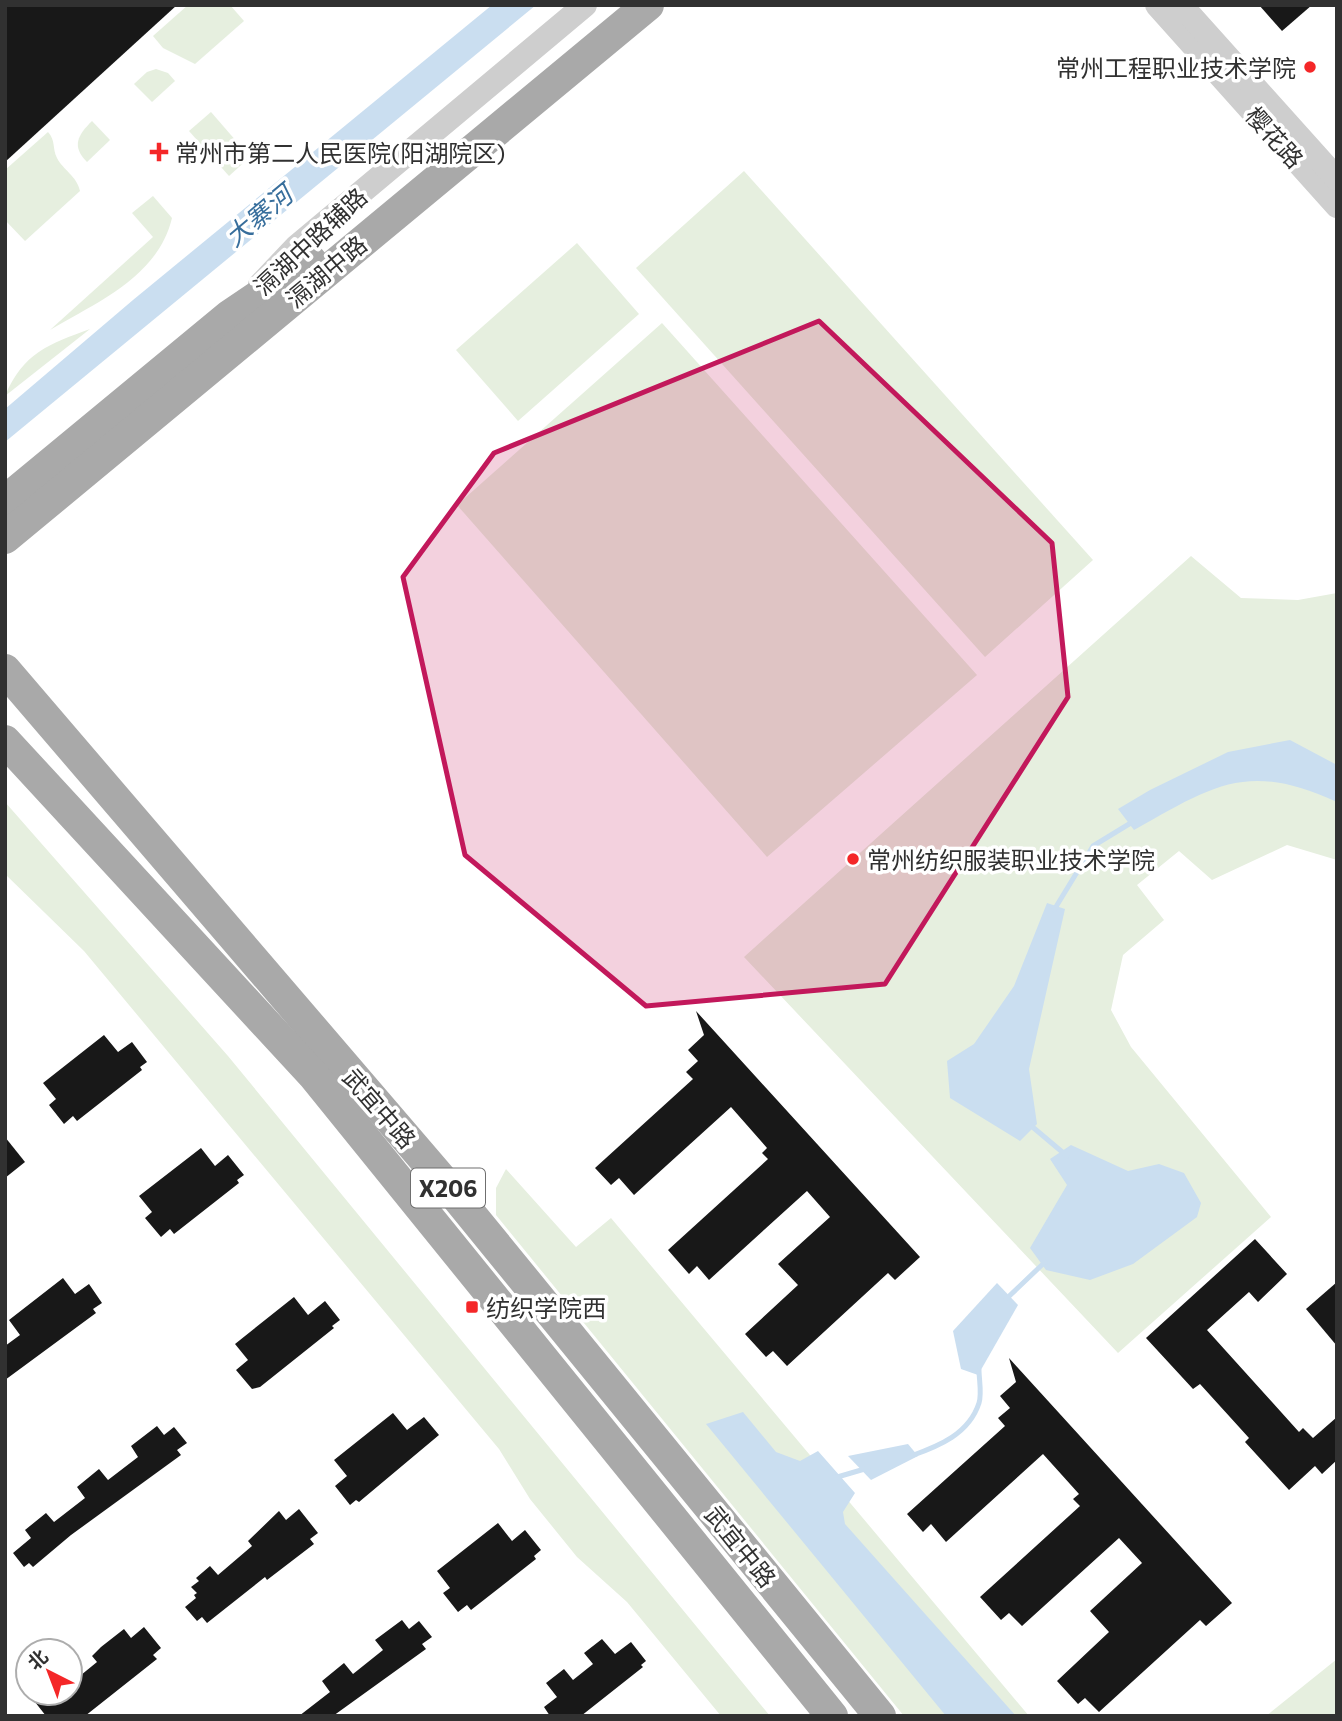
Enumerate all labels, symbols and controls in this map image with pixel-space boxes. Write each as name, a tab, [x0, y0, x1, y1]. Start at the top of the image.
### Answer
place label: 常州工程职业技术学院	[1056, 53, 1296, 82]
marker: 常州工程职业技术学院	[1302, 59, 1318, 75]
street label: 樱花路	[1240, 101, 1310, 173]
place label: 常州市第二人民医院(阳湖院区)	[175, 138, 505, 167]
marker: 常州市第二人民医院(阳湖院区)	[149, 142, 169, 162]
water label: 大寨河	[218, 175, 302, 252]
street label: 滆湖中路辅路	[248, 181, 372, 301]
street label: 滆湖中路	[280, 229, 372, 313]
place label: 常州纺织服装职业技术学院	[867, 845, 1155, 874]
marker: 常州纺织服装职业技术学院	[845, 851, 861, 867]
street label: 武宜中路	[338, 1062, 422, 1154]
road number: X206	[411, 1168, 485, 1208]
place label: 纺织学院西	[486, 1293, 606, 1322]
marker: 纺织学院西	[464, 1299, 480, 1315]
street label: 武宜中路	[700, 1500, 782, 1592]
north arrow	[14, 1637, 84, 1707]
text: 北	[23, 1644, 52, 1674]

